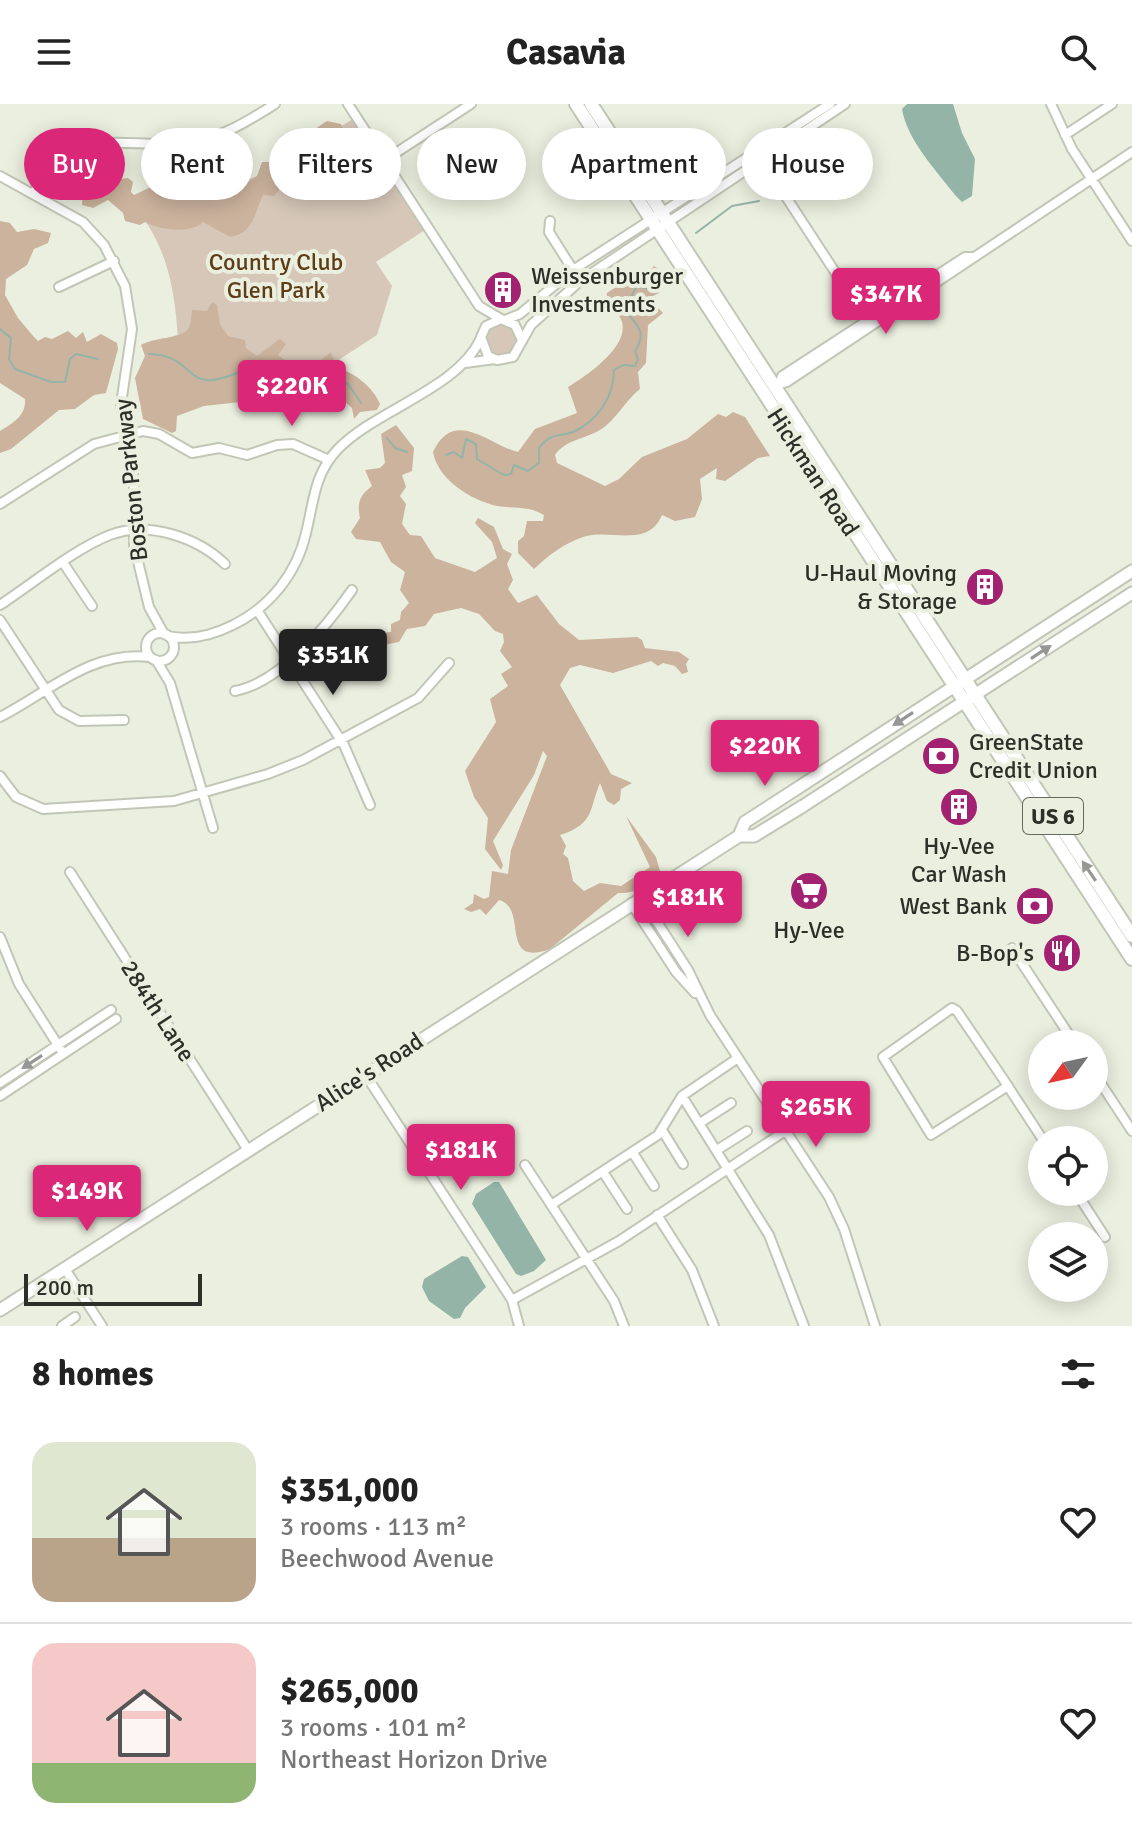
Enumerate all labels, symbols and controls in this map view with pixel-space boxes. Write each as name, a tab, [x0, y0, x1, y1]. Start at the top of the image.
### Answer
icon: menu	[32, 30, 76, 74]
text: Casavia	[506, 30, 626, 75]
icon: search	[1056, 30, 1100, 74]
chip: Buy	[24, 128, 125, 200]
chip: Rent	[141, 128, 253, 200]
chip: Filters	[269, 128, 401, 200]
chip: New	[417, 128, 526, 200]
chip: Apartment	[542, 128, 726, 200]
chip: House	[742, 128, 873, 200]
park label: Country Club Glen Park	[209, 247, 343, 305]
place label: Weissenburger Investments	[531, 261, 683, 319]
pin: $347K	[830, 268, 942, 336]
building icon: Weissenburger Investments	[482, 269, 524, 311]
text: $347K	[850, 278, 922, 310]
pin: $220K	[236, 360, 348, 428]
text: $220K	[256, 370, 328, 402]
street label: Boston Parkway	[108, 397, 154, 563]
street label: Hickman Road	[760, 402, 866, 542]
place label: U-Haul Moving & Storage	[804, 558, 957, 616]
building icon: U-Haul Moving & Storage	[964, 566, 1006, 608]
pin: $351K	[277, 629, 389, 697]
text: $351K	[297, 639, 369, 671]
one-way arrow	[1031, 645, 1052, 660]
one-way arrow	[893, 712, 914, 727]
pin: $220K	[709, 720, 821, 788]
place label: GreenState Credit Union	[969, 727, 1098, 785]
text: $220K	[729, 730, 801, 762]
bank icon: GreenState Credit Union	[920, 735, 962, 777]
building icon: Hy-Vee Car Wash	[938, 786, 980, 828]
road number: US 6	[1023, 798, 1083, 834]
place label: Hy-Vee Car Wash	[911, 831, 1007, 889]
one-way arrow	[1082, 860, 1097, 881]
supermarket icon: Hy-Vee	[788, 870, 830, 912]
pin: $181K	[632, 871, 744, 939]
text: $181K	[652, 881, 724, 913]
bank icon: West Bank	[1014, 885, 1056, 927]
place label: West Bank	[900, 891, 1007, 921]
place label: Hy-Vee	[773, 915, 845, 945]
restaurant icon: B-Bop's	[1041, 932, 1083, 974]
place label: B-Bop's	[956, 938, 1034, 968]
street label: 284th Lane	[114, 955, 202, 1067]
street label: Alice's Road	[309, 1026, 429, 1118]
north arrow	[1028, 1030, 1108, 1110]
map controls	[1028, 1030, 1108, 1302]
one-way arrow	[21, 1054, 42, 1069]
pin: $265K	[760, 1081, 872, 1149]
text: $265K	[780, 1091, 852, 1123]
pin: $181K	[405, 1124, 517, 1192]
button: locate	[1028, 1126, 1108, 1206]
text: $181K	[425, 1134, 497, 1166]
pin: $149K	[31, 1165, 143, 1233]
text: $149K	[51, 1175, 123, 1207]
button: layers	[1028, 1222, 1108, 1302]
scale bar	[24, 1270, 202, 1306]
text: 200 m	[36, 1274, 94, 1301]
icon: filters	[1056, 1352, 1100, 1396]
text: 8 homes	[32, 1353, 153, 1395]
text: $351,000	[280, 1469, 419, 1511]
icon: home	[96, 1474, 192, 1570]
icon: heart	[1056, 1500, 1100, 1544]
text: 3 rooms · 113 m²	[280, 1511, 467, 1543]
text: Beechwood Avenue	[280, 1543, 494, 1575]
text: $265,000	[280, 1670, 419, 1712]
icon: home	[96, 1675, 192, 1771]
icon: heart	[1056, 1701, 1100, 1745]
text: 3 rooms · 101 m²	[280, 1712, 467, 1744]
text: Northeast Horizon Drive	[280, 1744, 548, 1776]

